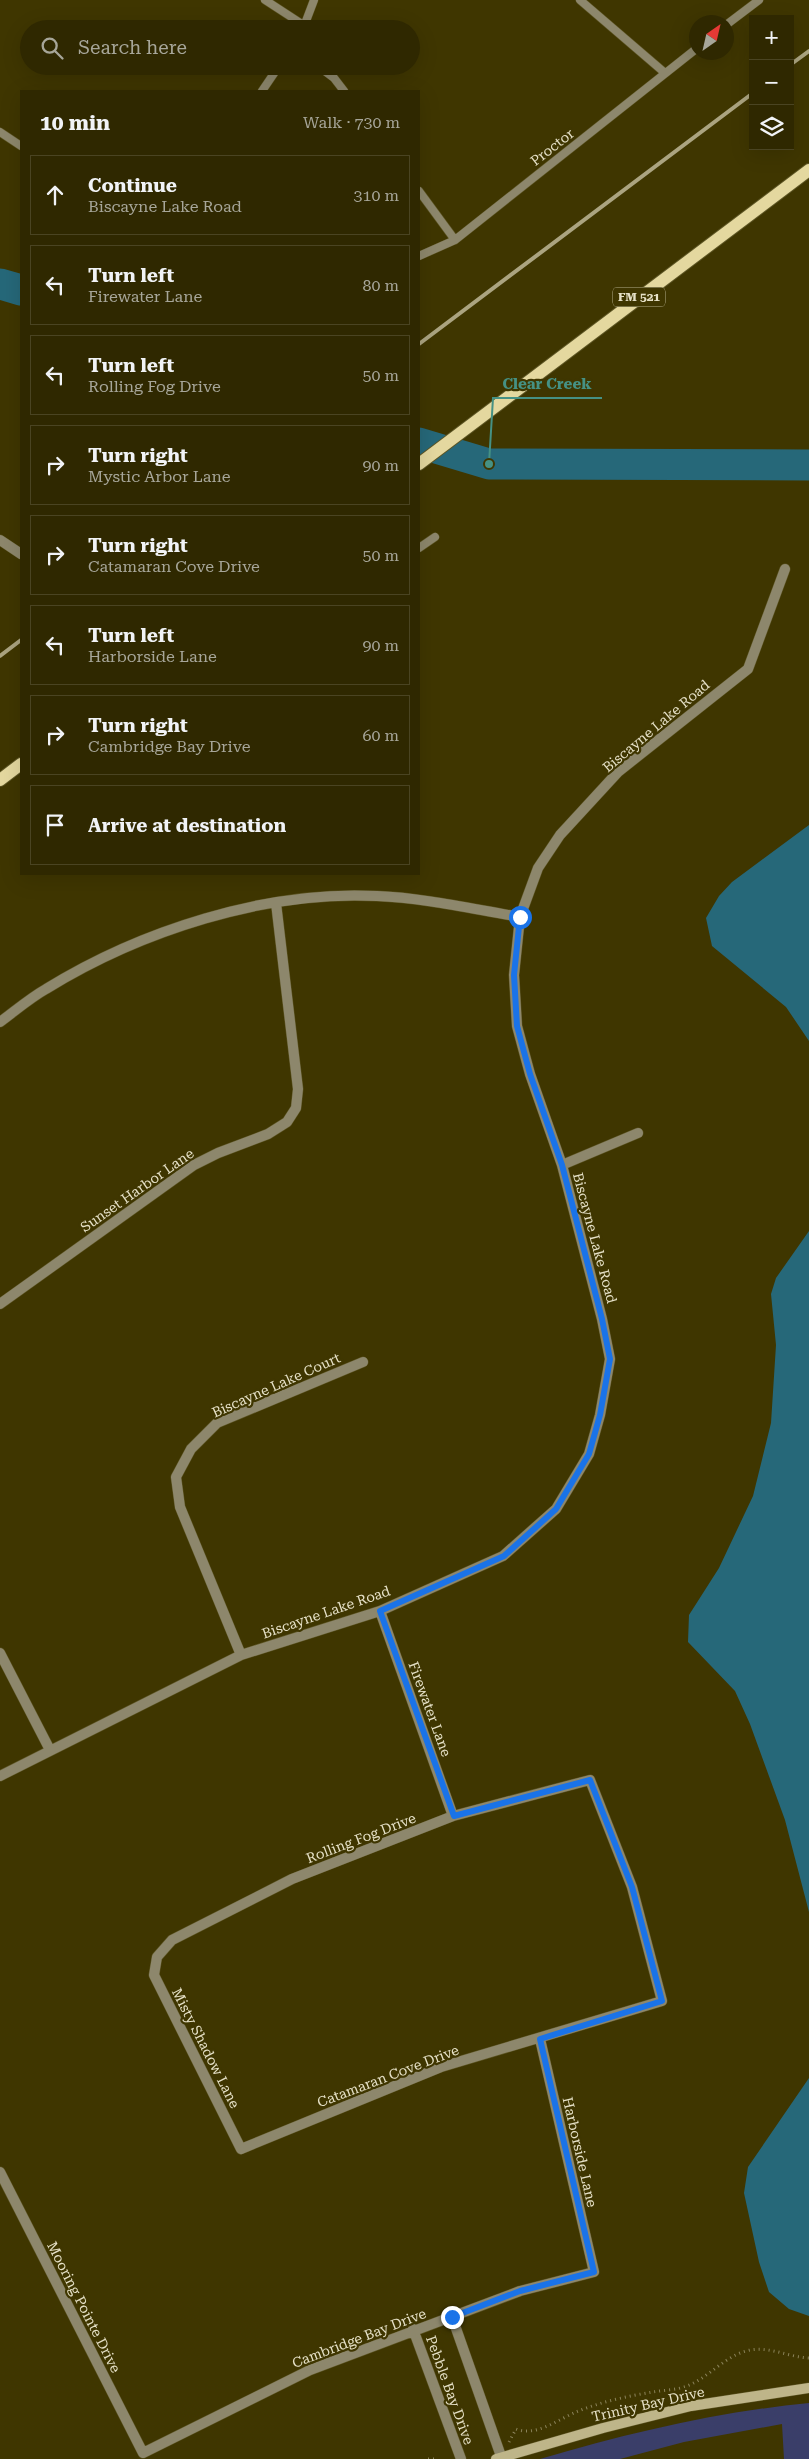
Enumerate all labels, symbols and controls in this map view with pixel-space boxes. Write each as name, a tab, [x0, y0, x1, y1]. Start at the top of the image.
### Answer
north arrow	[689, 15, 734, 60]
map controls	[749, 15, 794, 150]
button: +	[749, 15, 794, 60]
search box	[20, 20, 420, 75]
icon: search	[38, 34, 66, 62]
text: Search here	[78, 36, 187, 59]
button: −	[749, 60, 794, 105]
button: layers	[749, 105, 794, 150]
text: 10 min	[40, 111, 110, 135]
text: Walk · 730 m	[303, 113, 400, 132]
street label: Proctor	[527, 125, 577, 169]
text: Continue	[88, 174, 177, 197]
icon: ahead	[41, 181, 69, 209]
text: 310 m	[353, 186, 399, 205]
text: Biscayne Lake Road	[88, 197, 242, 216]
text: Turn left	[88, 264, 174, 287]
icon: left	[41, 271, 69, 299]
text: 80 m	[362, 276, 399, 295]
text: Firewater Lane	[88, 287, 202, 306]
road number: FM 521	[613, 288, 665, 306]
text: Turn left	[88, 354, 174, 377]
icon: left	[41, 361, 69, 389]
text: 50 m	[362, 366, 399, 385]
callout: Clear Creek	[493, 368, 602, 398]
text: Clear Creek	[502, 375, 592, 393]
text: Rolling Fog Drive	[88, 377, 221, 396]
text: Turn right	[88, 444, 188, 467]
icon: right	[41, 451, 69, 479]
text: 90 m	[362, 456, 399, 475]
text: Mystic Arbor Lane	[88, 467, 231, 486]
text: Turn right	[88, 534, 188, 557]
icon: right	[41, 541, 69, 569]
text: 50 m	[362, 546, 399, 565]
text: Catamaran Cove Drive	[88, 557, 260, 576]
text: Turn left	[88, 624, 174, 647]
icon: left	[41, 631, 69, 659]
text: 90 m	[362, 636, 399, 655]
text: Harborside Lane	[88, 647, 217, 666]
street label: Biscayne Lake Road	[599, 677, 713, 775]
text: Turn right	[88, 714, 188, 737]
icon: right	[41, 721, 69, 749]
text: 60 m	[362, 726, 399, 745]
text: Cambridge Bay Drive	[88, 737, 250, 756]
icon: arrive	[41, 811, 69, 839]
text: Arrive at destination	[88, 814, 286, 837]
route start	[509, 906, 532, 929]
street label: Sunset Harbor Lane	[77, 1145, 197, 1235]
street label: Biscayne Lake Road	[570, 1171, 620, 1305]
street label: Biscayne Lake Court	[209, 1349, 343, 1421]
street label: Biscayne Lake Road	[260, 1583, 392, 1641]
street label: Firewater Lane	[405, 1659, 455, 1759]
street label: Rolling Fog Drive	[304, 1810, 418, 1866]
street label: Misty Shadow Lane	[169, 1985, 243, 2111]
street label: Catamaran Cove Drive	[315, 2041, 461, 2110]
street label: Harborside Lane	[560, 2095, 601, 2209]
street label: Mooring Pointe Drive	[44, 2239, 124, 2375]
street label: Cambridge Bay Drive	[290, 2305, 429, 2371]
route end	[441, 2306, 464, 2329]
street label: Pebble Bay Drive	[423, 2333, 477, 2447]
street label: Trinity Bay Drive	[590, 2383, 706, 2425]

